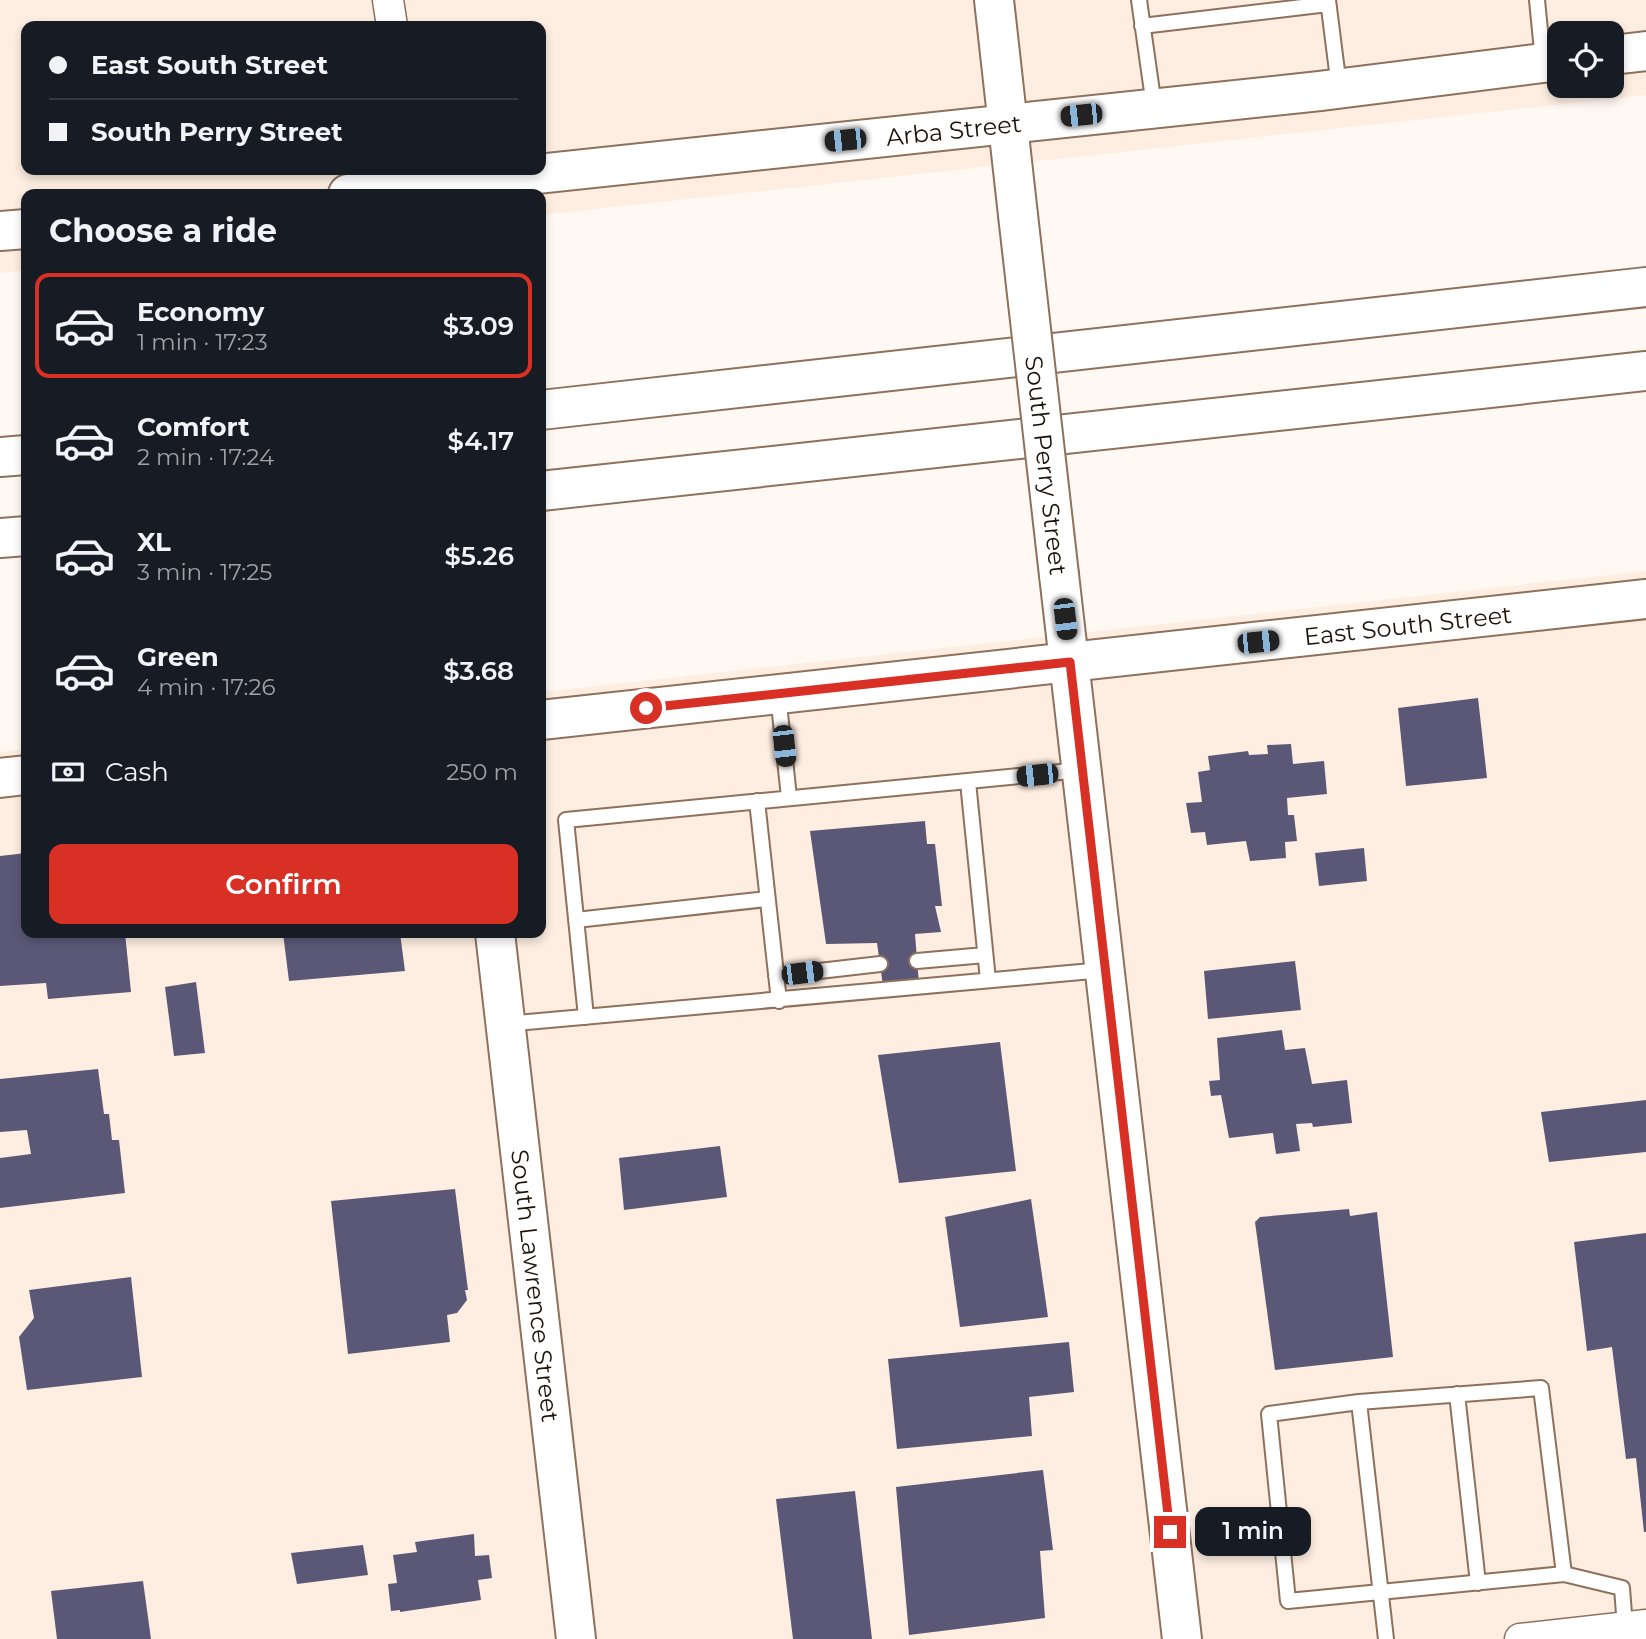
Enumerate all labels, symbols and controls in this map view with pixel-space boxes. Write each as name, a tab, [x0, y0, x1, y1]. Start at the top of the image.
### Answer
map controls	[1547, 21, 1624, 98]
button: locate	[1547, 21, 1624, 98]
text: East South Street	[91, 49, 328, 81]
car	[1060, 102, 1103, 128]
street label: Arba Street	[884, 108, 1023, 151]
text: South Perry Street	[91, 116, 343, 148]
car	[824, 127, 867, 153]
text: Choose a ride	[49, 211, 277, 250]
icon: car	[53, 294, 116, 357]
text: Economy	[137, 296, 264, 328]
text: $3.09	[443, 310, 514, 342]
text: 1 min · 17:23	[137, 328, 268, 356]
street label: South Perry Street	[1020, 354, 1073, 577]
icon: car	[53, 409, 116, 472]
text: Comfort	[137, 411, 249, 443]
text: $4.17	[448, 425, 514, 457]
text: 2 min · 17:24	[137, 443, 274, 471]
icon: car	[53, 524, 116, 587]
text: XL	[137, 526, 171, 558]
text: $5.26	[444, 540, 514, 572]
text: 3 min · 17:25	[137, 558, 272, 586]
car	[1053, 597, 1078, 641]
street label: East South Street	[1303, 599, 1513, 651]
car	[1237, 629, 1280, 655]
icon: car	[53, 639, 116, 702]
text: Green	[137, 641, 219, 673]
text: $3.68	[443, 655, 514, 687]
text: 4 min · 17:26	[137, 673, 276, 701]
route start	[630, 692, 662, 724]
car	[772, 724, 797, 768]
icon: cash	[49, 753, 87, 791]
text: Cash	[105, 756, 169, 788]
text: 250 m	[446, 758, 518, 786]
car	[1016, 762, 1059, 788]
button: Confirm	[49, 844, 518, 924]
car	[780, 960, 825, 986]
street label: South Lawrence Street	[505, 1148, 566, 1424]
callout: 1 min	[1194, 1508, 1310, 1556]
route end	[1154, 1516, 1186, 1548]
text: 1 min	[1222, 1517, 1284, 1545]

